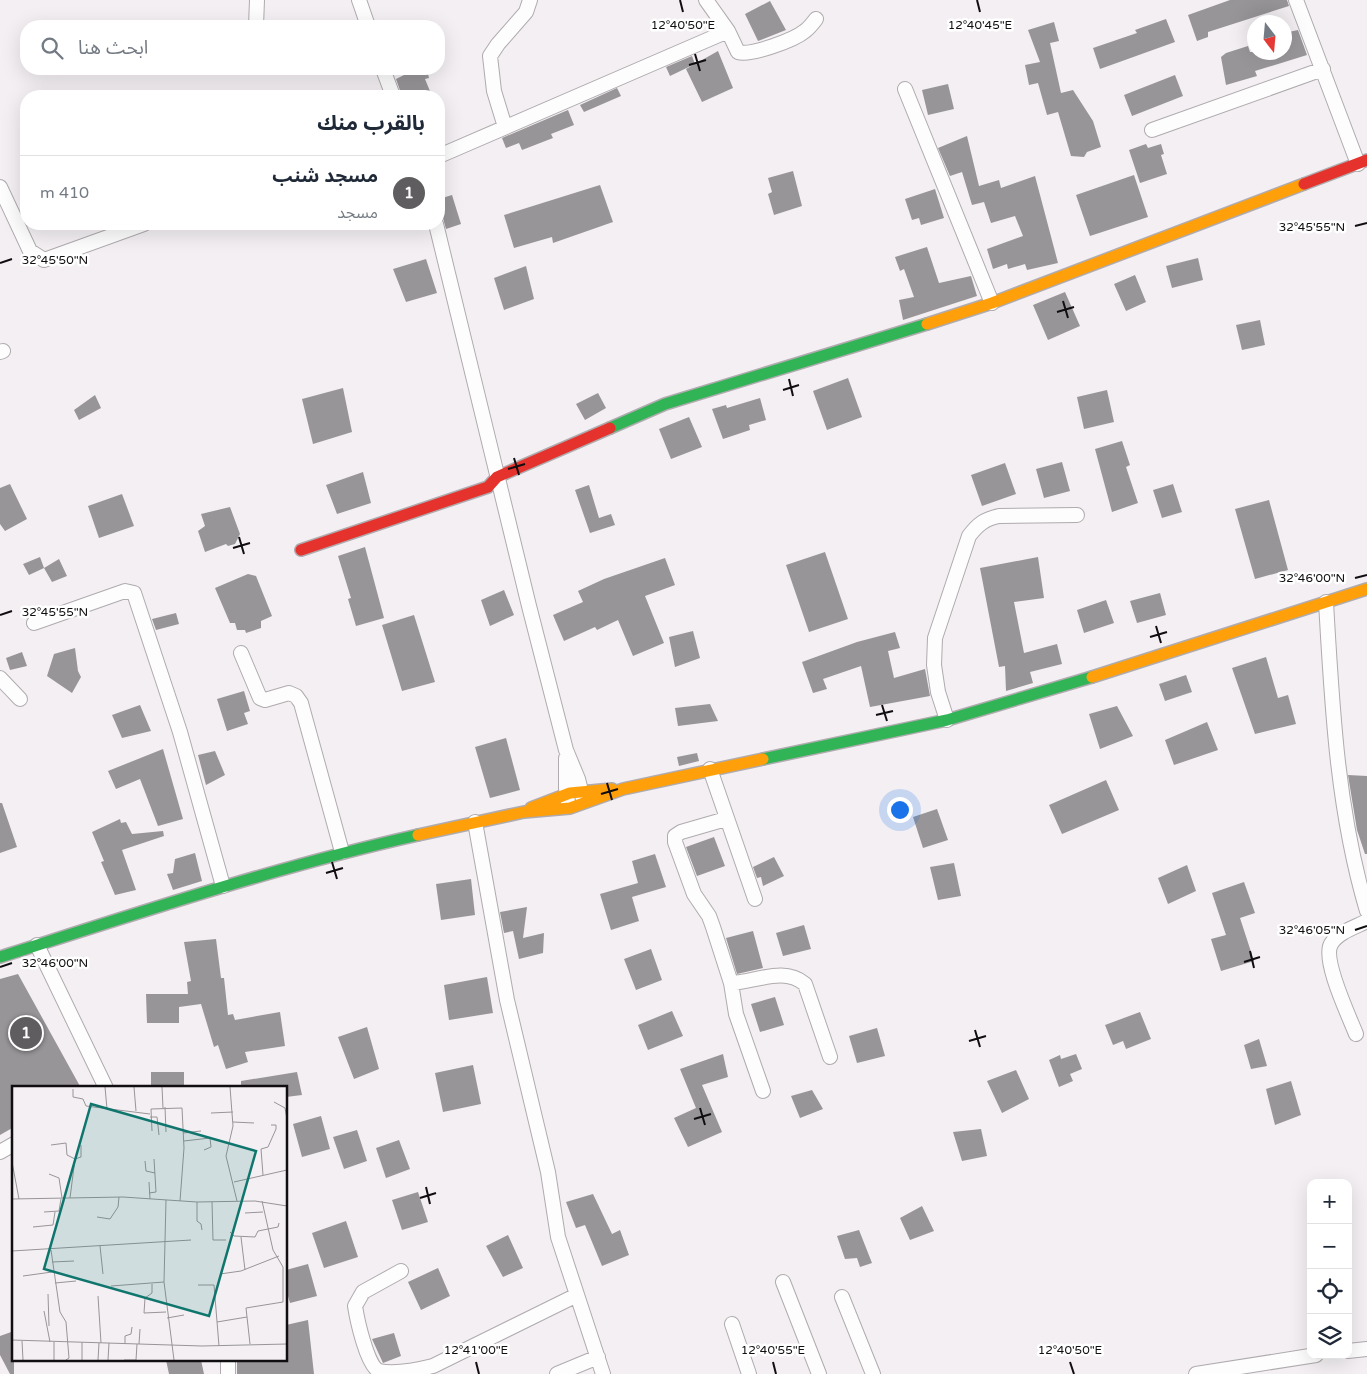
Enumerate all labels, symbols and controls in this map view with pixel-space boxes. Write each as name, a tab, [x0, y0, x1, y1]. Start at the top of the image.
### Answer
north arrow	[1247, 15, 1292, 60]
text: 12°40'50"E	[651, 18, 716, 32]
text: 12°40'45"E	[948, 18, 1013, 32]
search box	[20, 20, 445, 75]
icon: search	[38, 34, 66, 62]
text: ابحث هنا	[78, 37, 148, 59]
text: بالقرب منك	[317, 111, 425, 136]
text: مسجد شنب	[272, 165, 378, 187]
text: 410 m	[40, 183, 89, 203]
text: 1	[404, 183, 414, 203]
text: مسجد	[337, 203, 378, 223]
text: 32°45'55"N	[1279, 220, 1345, 234]
text: 32°45'50"N	[22, 253, 88, 267]
text: 32°46'00"N	[1279, 571, 1345, 585]
text: 32°45'55"N	[22, 605, 88, 619]
your location	[887, 797, 913, 823]
text: 32°46'05"N	[1279, 923, 1345, 937]
text: 32°46'00"N	[22, 956, 88, 970]
pin: 1	[10, 1014, 42, 1052]
inset map	[12, 1086, 288, 1362]
map controls	[1307, 1179, 1352, 1359]
button: +	[1307, 1179, 1352, 1224]
button: −	[1307, 1224, 1352, 1269]
button: locate	[1307, 1269, 1352, 1314]
button: layers	[1307, 1314, 1352, 1359]
text: 12°41'00"E	[444, 1343, 509, 1357]
text: 12°40'55"E	[741, 1343, 806, 1357]
text: 12°40'50"E	[1038, 1343, 1103, 1357]

